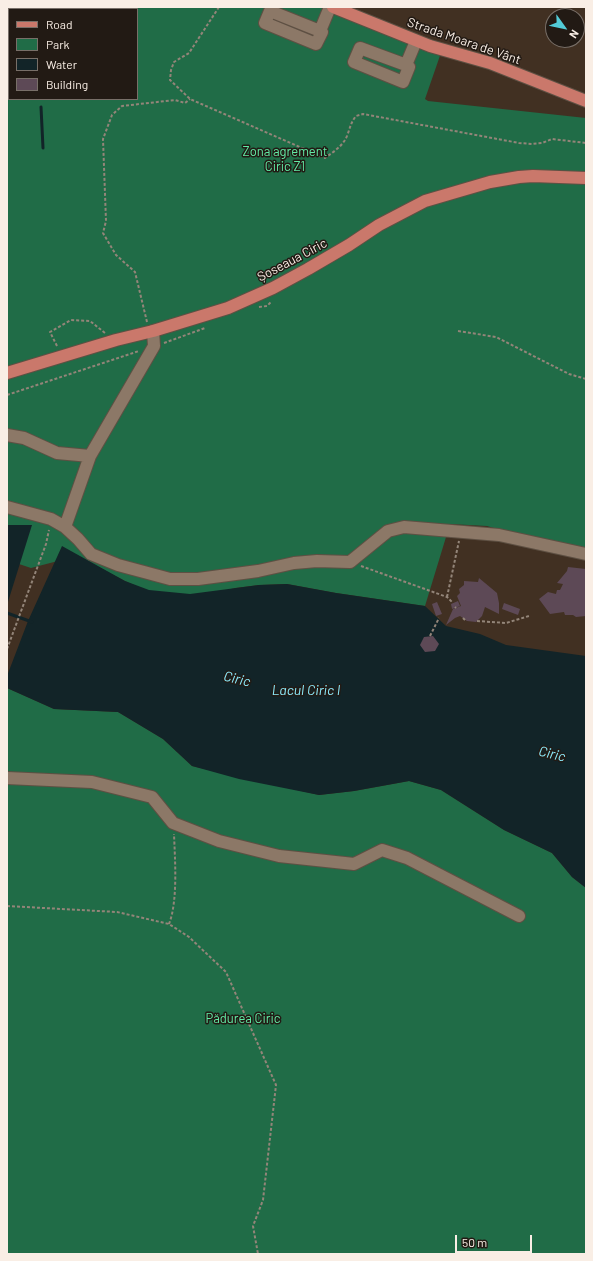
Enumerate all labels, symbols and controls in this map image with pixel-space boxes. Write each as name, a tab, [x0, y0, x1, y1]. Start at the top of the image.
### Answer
legend	[8, 8, 138, 100]
north arrow	[545, 8, 585, 48]
street label: Strada Moara de Vânt	[405, 14, 523, 68]
text: Road	[46, 17, 73, 31]
text: N	[567, 28, 582, 41]
text: Park	[46, 37, 70, 51]
text: Water	[46, 57, 77, 71]
text: Building	[46, 77, 88, 91]
park label: Zona agrement Ciric Z1	[243, 144, 327, 175]
street label: Șoseaua Ciric	[254, 235, 330, 285]
water label: Ciric	[222, 668, 252, 690]
water label: Lacul Ciric I	[272, 682, 340, 698]
water label: Ciric	[537, 743, 567, 765]
park label: Pădurea Ciric	[205, 1011, 281, 1027]
scale bar	[457, 1227, 534, 1253]
text: 50 m	[462, 1235, 487, 1249]

